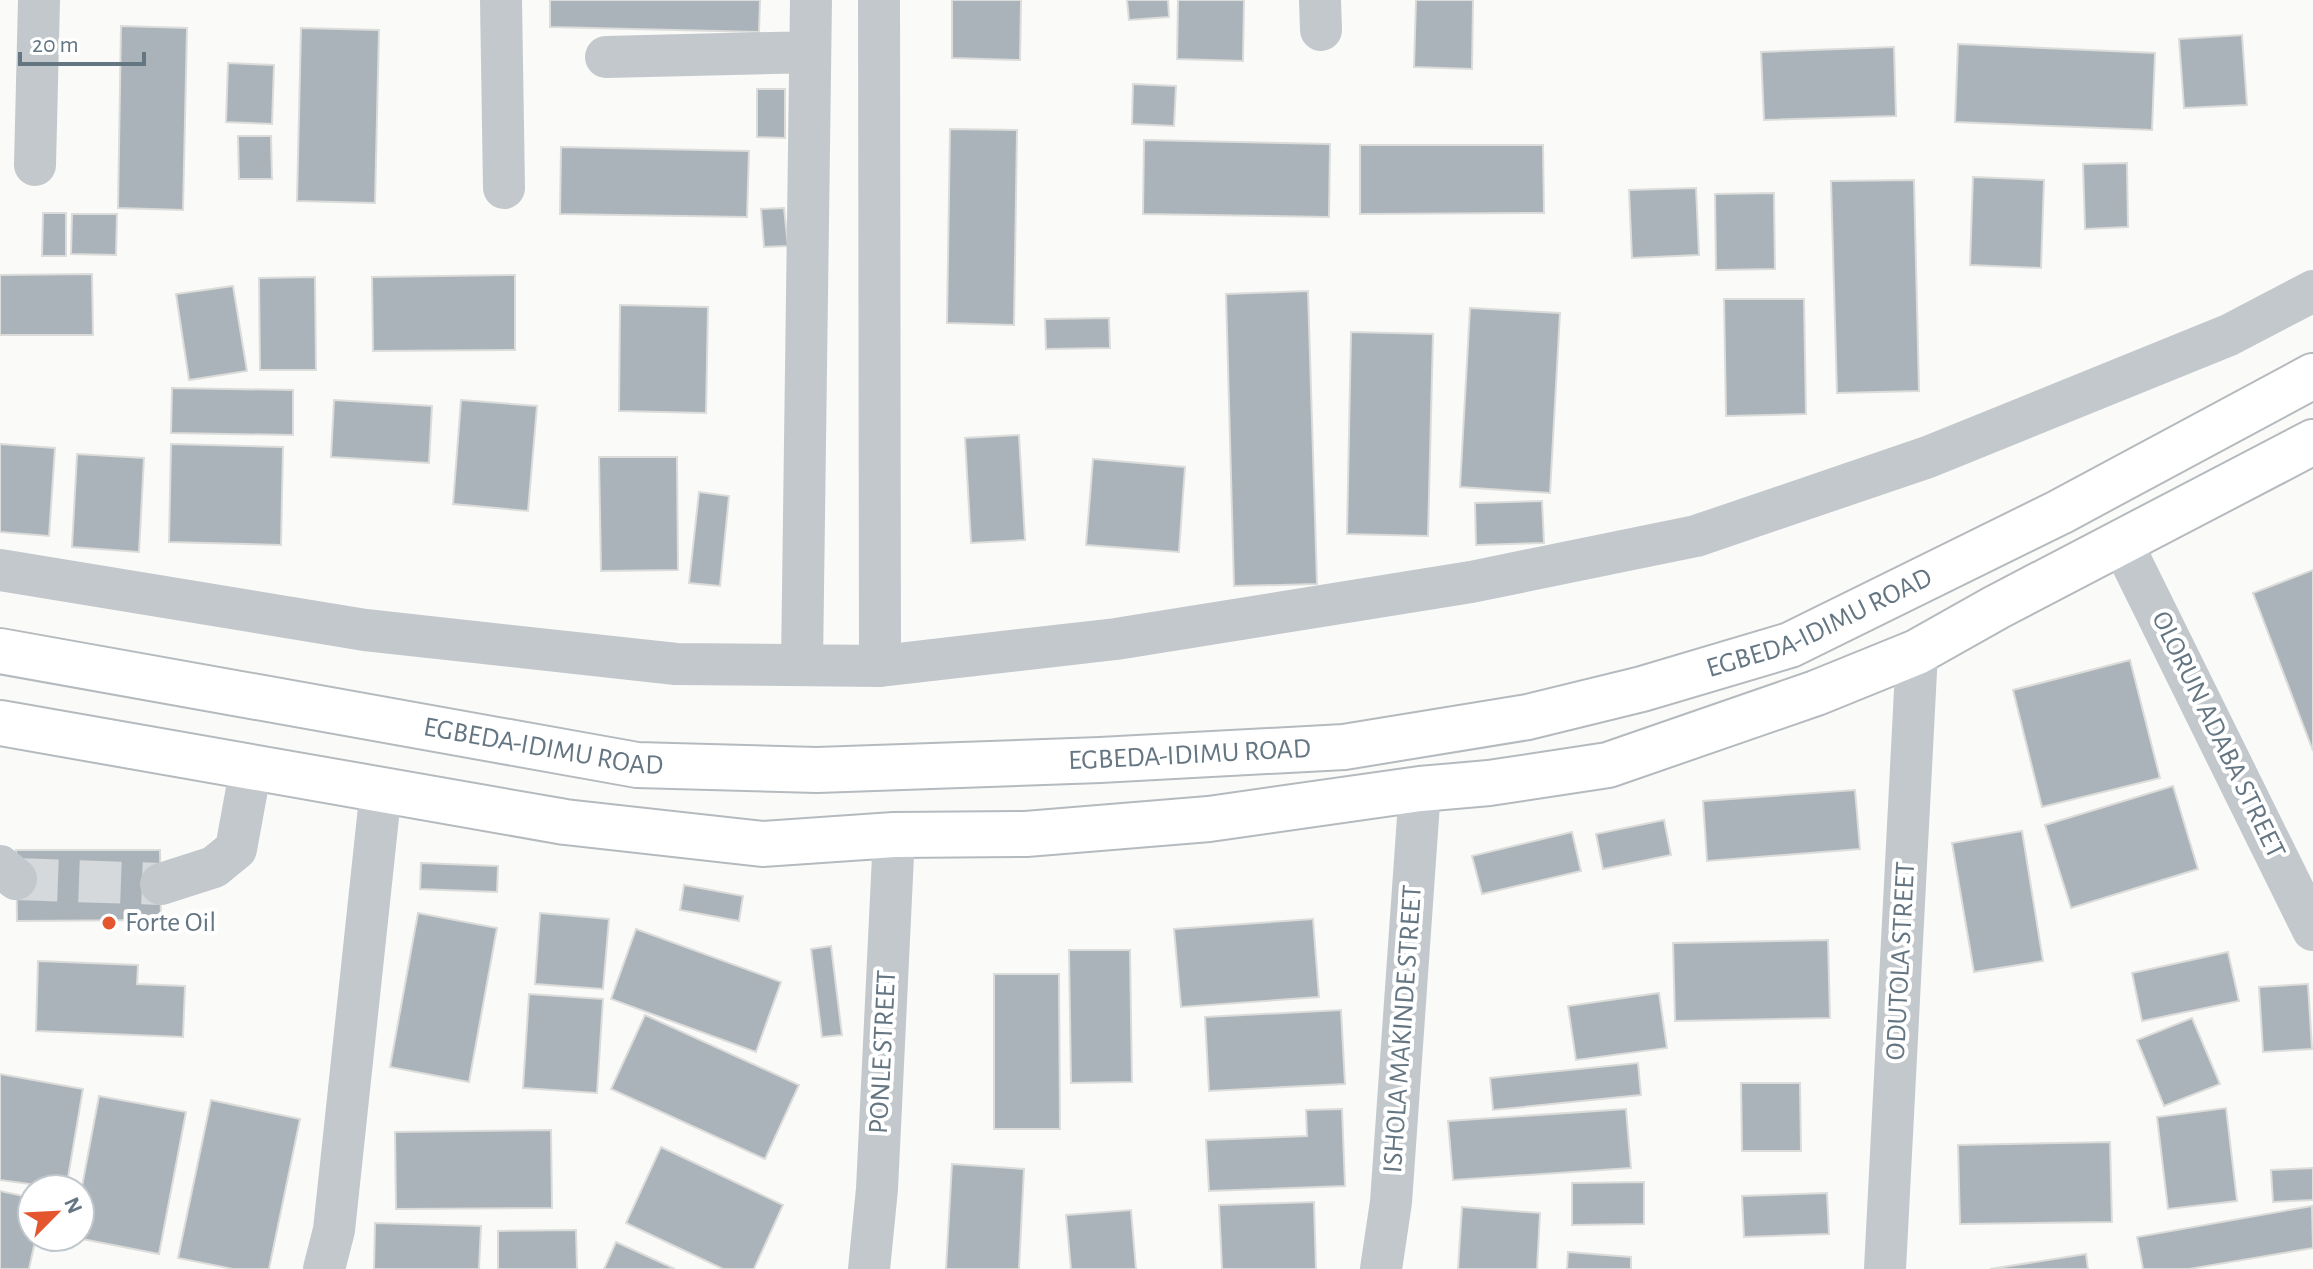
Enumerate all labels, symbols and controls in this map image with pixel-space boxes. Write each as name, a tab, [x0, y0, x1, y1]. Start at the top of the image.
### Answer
scale bar	[20, 16, 144, 66]
text: 20 m	[32, 33, 79, 57]
street label: EGBEDA-IDIMU ROAD	[1703, 563, 1937, 683]
street label: OLORUN ADABA STREET	[2146, 607, 2290, 863]
street label: EGBEDA-IDIMU ROAD	[421, 713, 664, 780]
street label: EGBEDA-IDIMU ROAD	[1068, 735, 1312, 775]
street label: ODUTOLA STREET	[1882, 861, 1920, 1061]
street label: ISHOLA MAKINDE STREET	[1379, 884, 1427, 1174]
place label: Forte Oil	[125, 909, 216, 937]
marker: Forte Oil	[100, 914, 118, 932]
street label: PONLE STREET	[865, 969, 901, 1135]
north arrow	[16, 1173, 96, 1253]
text: N	[60, 1194, 87, 1217]

